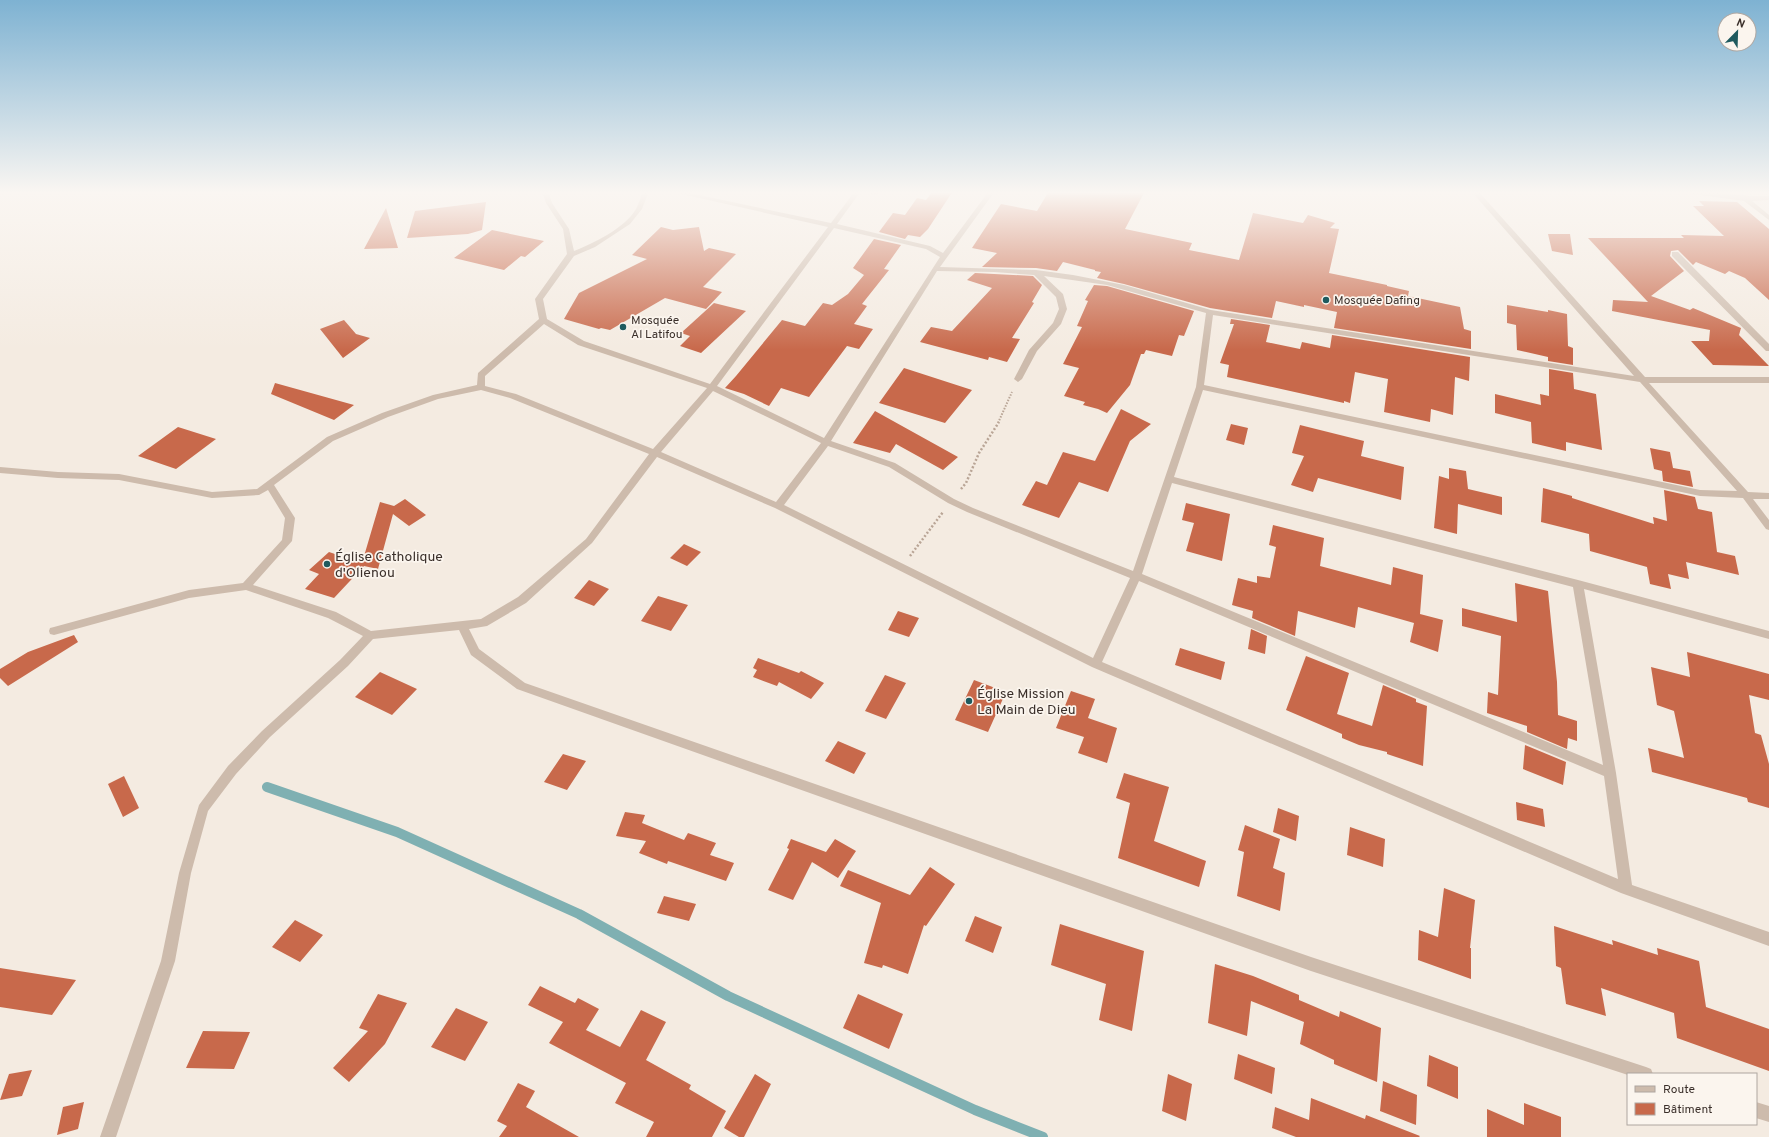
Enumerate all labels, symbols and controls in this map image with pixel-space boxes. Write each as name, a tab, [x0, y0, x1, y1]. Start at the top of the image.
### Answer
north arrow	[1717, 12, 1757, 52]
text: N	[1734, 16, 1747, 32]
place label: Mosquée Dafing	[1334, 293, 1420, 309]
marker: Mosquée Dafing	[1321, 295, 1331, 305]
place label: Mosquée Al Latifou	[631, 313, 682, 343]
marker: Mosquée Al Latifou	[618, 322, 628, 332]
place label: Église Catholique d'Olienou	[335, 548, 443, 582]
marker: Église Catholique d'Olienou	[322, 559, 332, 569]
place label: Église Mission La Main de Dieu	[977, 685, 1076, 719]
marker: Église Mission La Main de Dieu	[964, 696, 974, 706]
legend	[1627, 1073, 1757, 1125]
text: Route	[1663, 1082, 1695, 1098]
text: Bâtiment	[1663, 1102, 1713, 1118]

